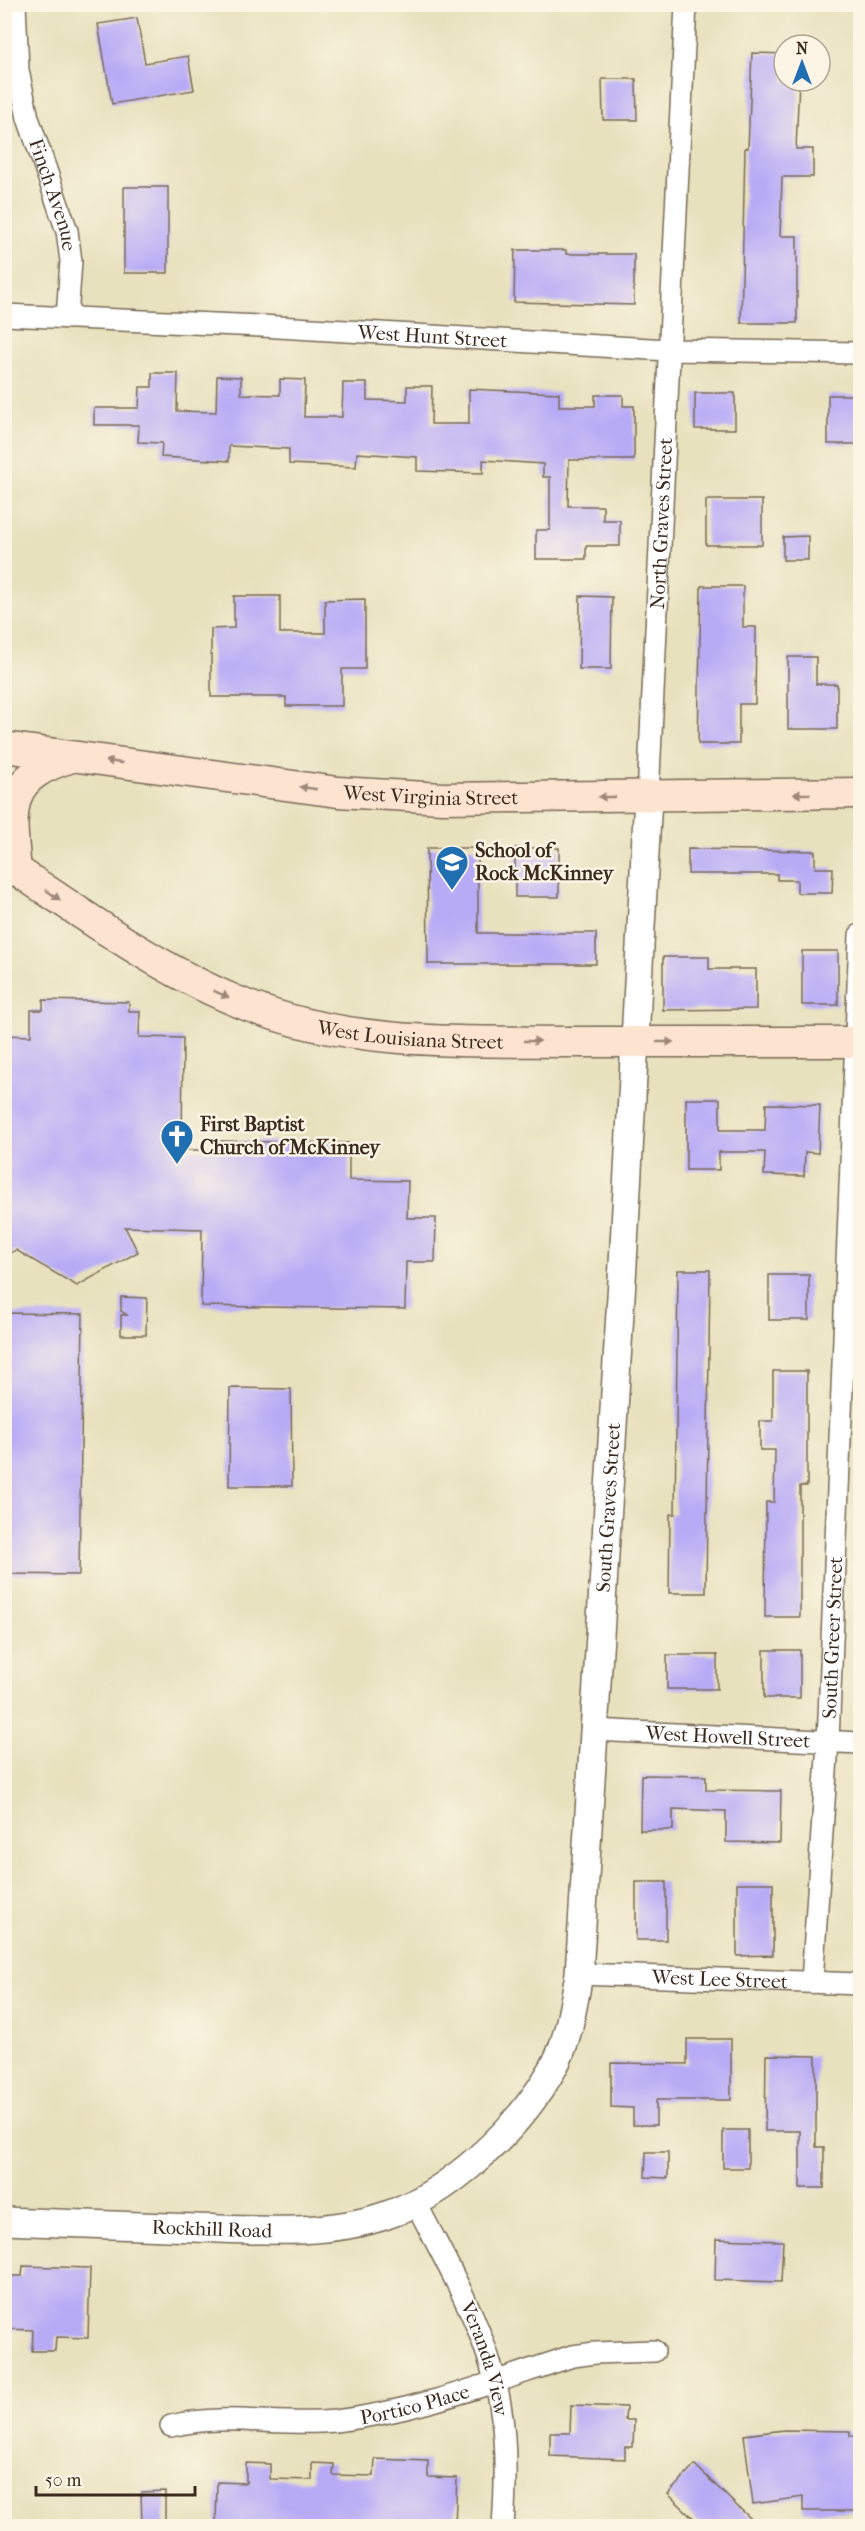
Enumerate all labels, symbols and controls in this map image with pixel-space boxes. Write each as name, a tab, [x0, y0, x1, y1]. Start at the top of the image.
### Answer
north arrow	[772, 33, 832, 93]
text: N	[796, 39, 809, 58]
street label: Finch Avenue	[24, 136, 81, 252]
street label: West Hunt Street	[356, 321, 508, 352]
street label: North Graves Street	[646, 437, 677, 610]
one-way arrow	[105, 757, 124, 767]
street label: West Virginia Street	[342, 781, 518, 810]
one-way arrow	[298, 783, 317, 792]
one-way arrow	[793, 789, 812, 798]
one-way arrow	[598, 792, 617, 802]
place label: School of Rock McKinney	[475, 839, 615, 885]
school or university icon: School of Rock McKinney	[434, 844, 470, 891]
one-way arrow	[44, 889, 60, 901]
one-way arrow	[212, 989, 230, 999]
street label: West Louisiana Street	[314, 1016, 504, 1054]
one-way arrow	[522, 1036, 541, 1046]
one-way arrow	[655, 1037, 674, 1046]
place label: First Baptist Church of McKinney	[199, 1113, 381, 1159]
church icon: First Baptist Church of McKinney	[159, 1118, 195, 1165]
street label: South Graves Street	[592, 1422, 625, 1593]
street label: South Greer Street	[818, 1556, 847, 1719]
street label: West Howell Street	[644, 1721, 811, 1753]
street label: West Lee Street	[650, 1966, 788, 1993]
street label: Rockhill Road	[151, 2216, 273, 2242]
street label: Veranda View	[455, 2297, 513, 2419]
street label: Portico Place	[358, 2380, 472, 2429]
scale bar	[36, 2459, 195, 2497]
text: 50 m	[45, 2470, 82, 2491]

